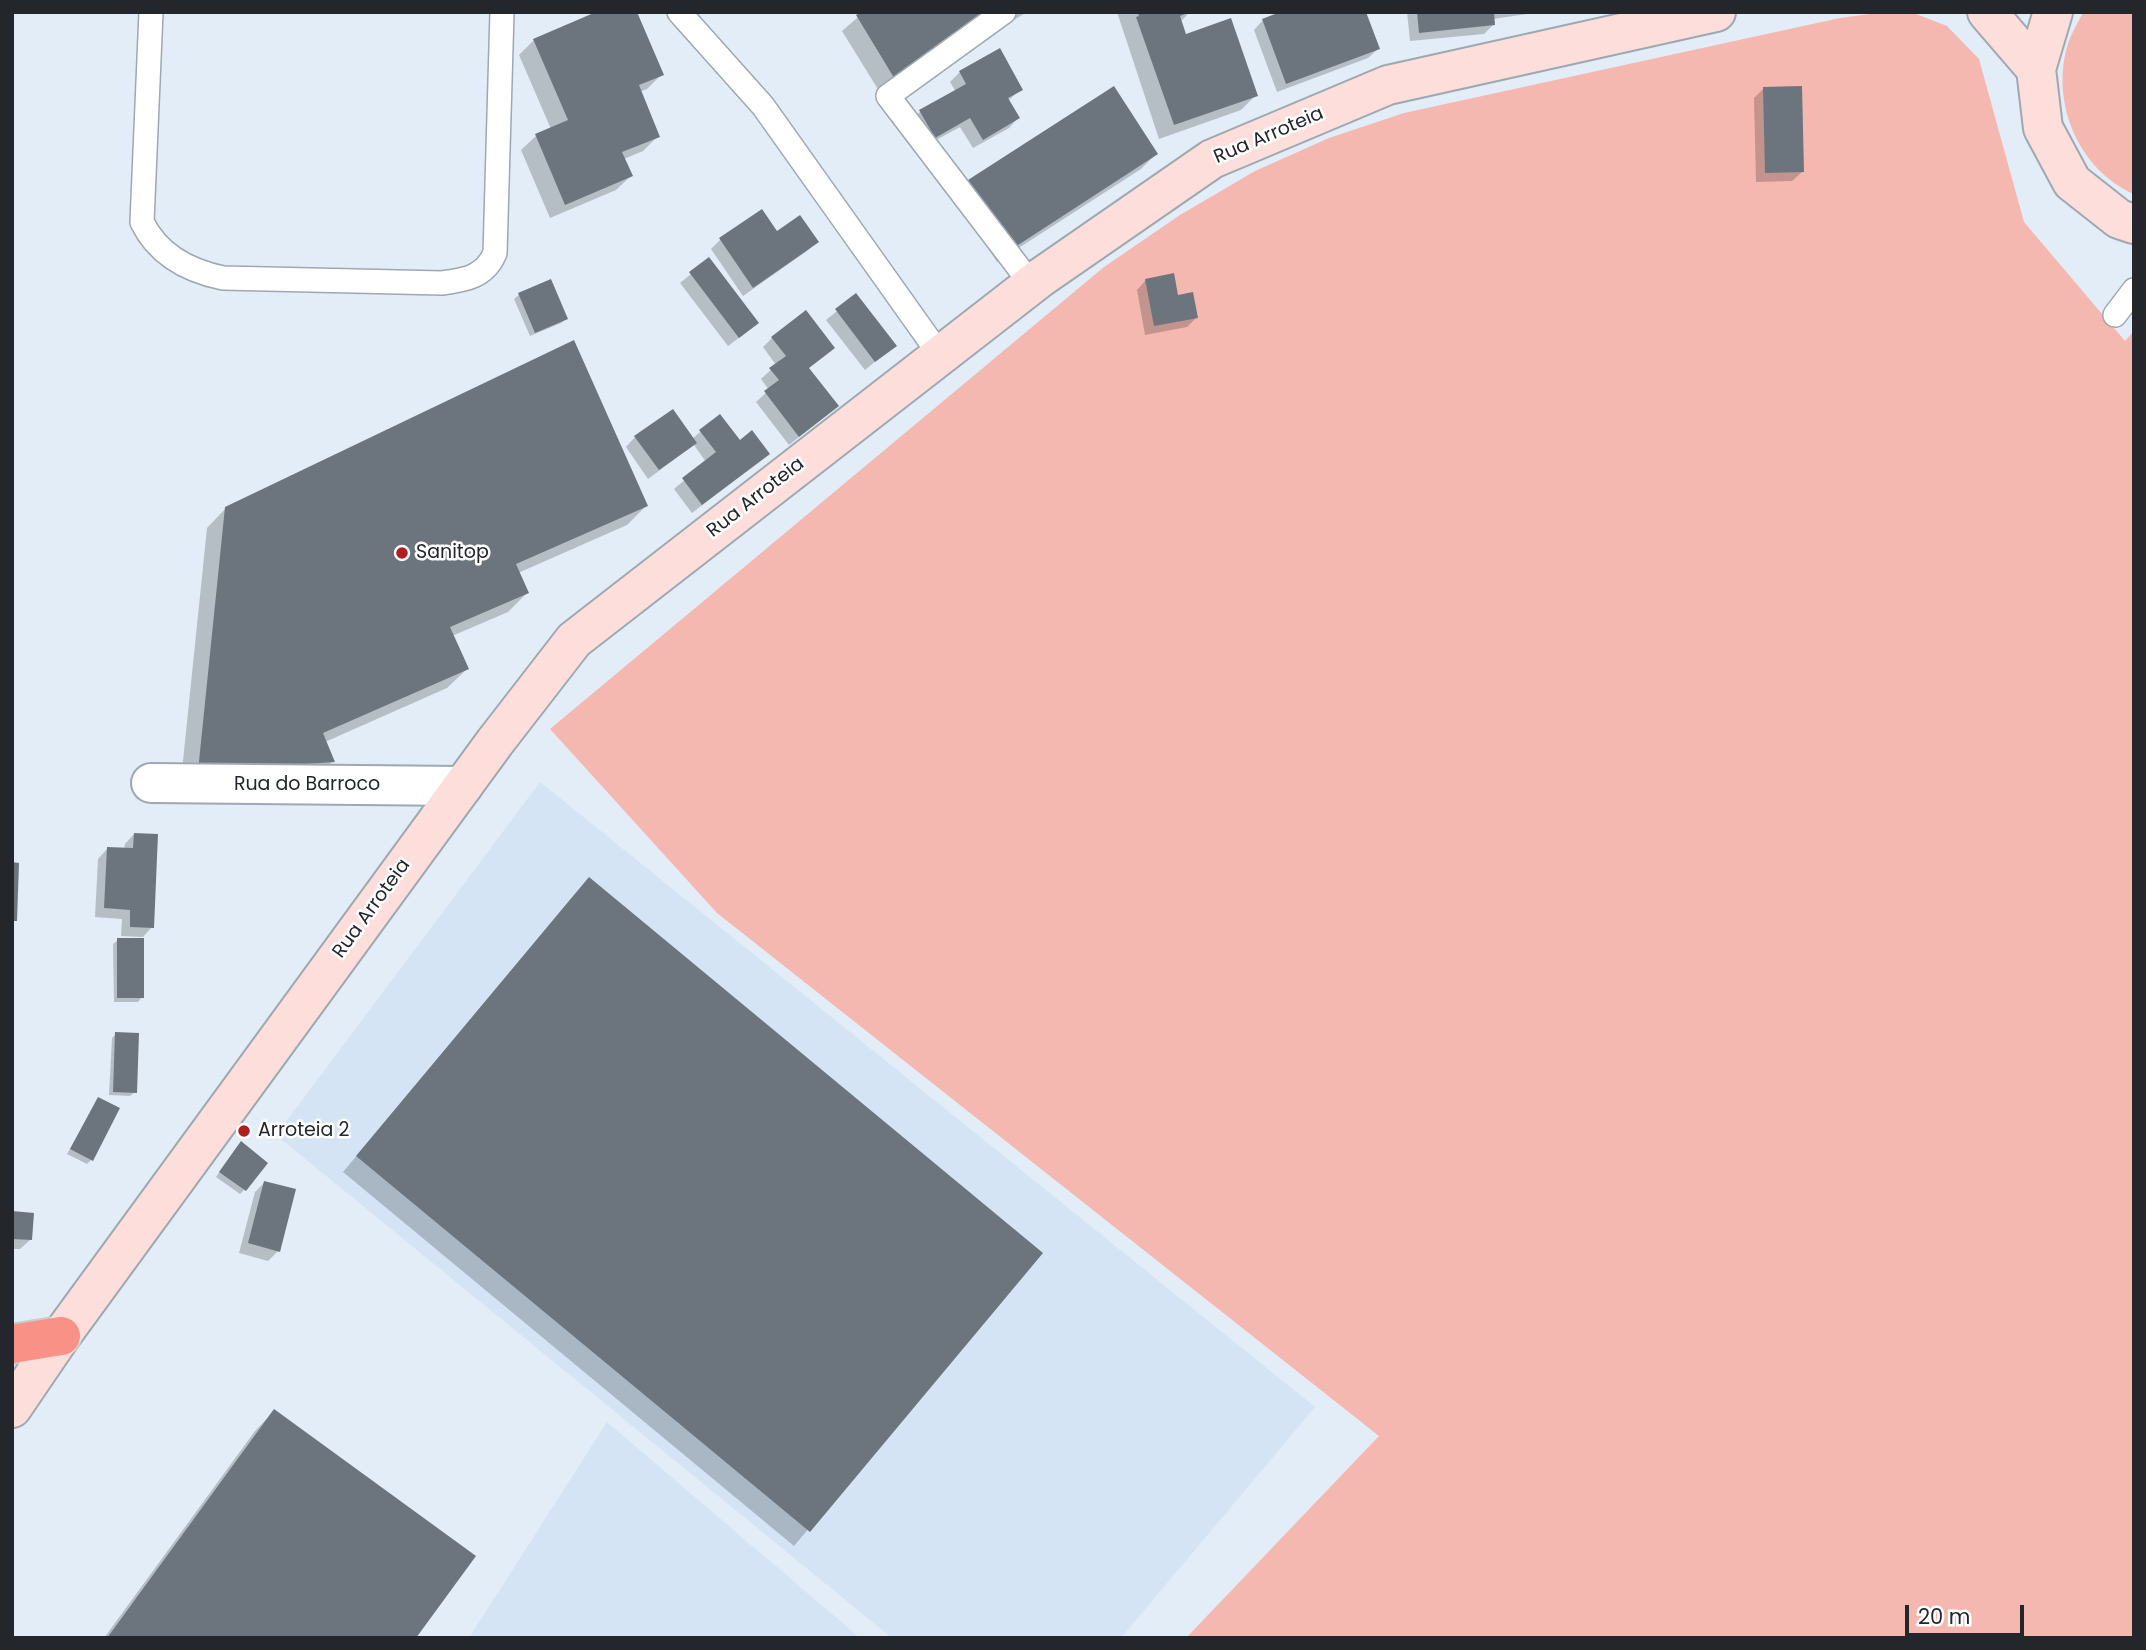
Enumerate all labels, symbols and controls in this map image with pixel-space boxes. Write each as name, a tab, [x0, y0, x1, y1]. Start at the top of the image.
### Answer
street label: Rua Arroteia	[1211, 103, 1327, 169]
street label: Rua Arroteia	[703, 453, 809, 543]
place label: Sanitop	[416, 542, 489, 564]
marker: Sanitop	[394, 545, 410, 561]
street label: Rua do Barroco	[234, 774, 380, 796]
street label: Rua Arroteia	[328, 855, 416, 963]
place label: Arroteia 2	[258, 1120, 349, 1142]
marker: Arroteia 2	[236, 1123, 252, 1139]
scale bar	[1908, 1590, 2027, 1634]
text: 20 m	[1918, 1602, 1971, 1631]

